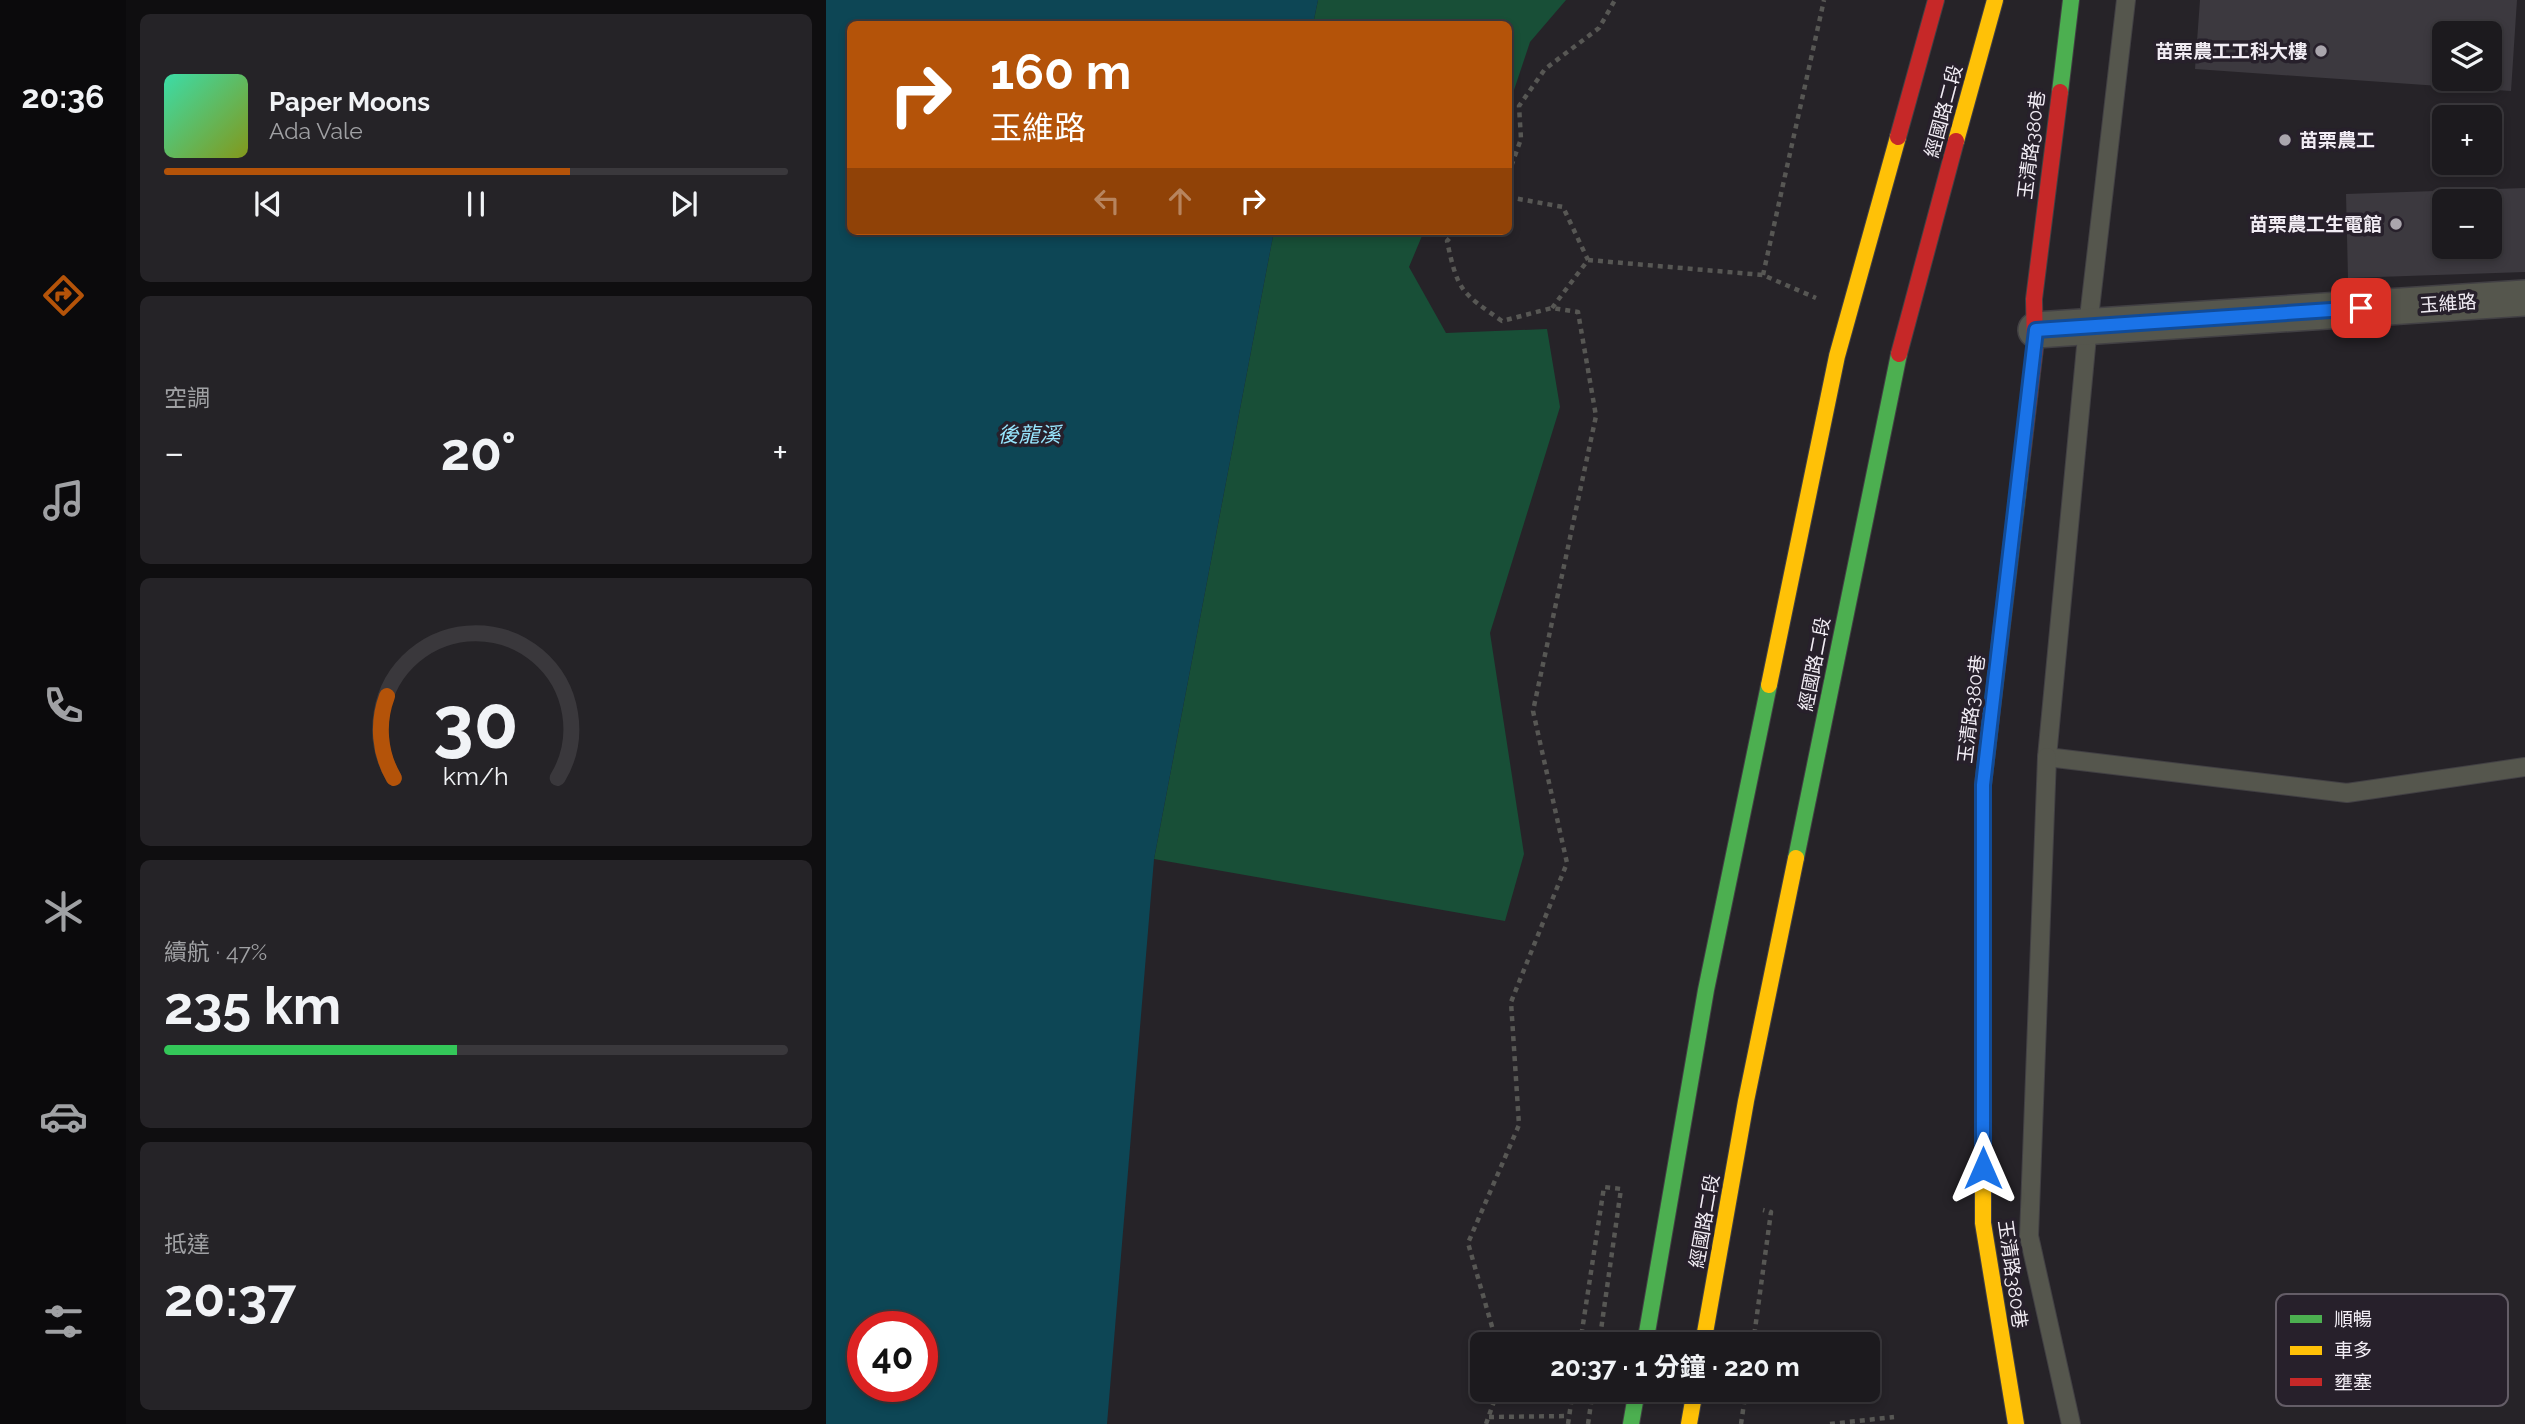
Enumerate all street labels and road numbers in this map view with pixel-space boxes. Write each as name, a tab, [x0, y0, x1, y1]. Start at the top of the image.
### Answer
street label: 經國路二段	[1920, 62, 1966, 160]
street label: 玉清路380巷	[2013, 90, 2049, 200]
street label: 玉維路	[2419, 290, 2477, 316]
street label: 經國路二段	[1794, 615, 1834, 713]
street label: 玉清路380巷	[1953, 654, 1989, 764]
street label: 經國路二段	[1685, 1172, 1723, 1270]
street label: 玉清路380巷	[1995, 1218, 2031, 1330]

